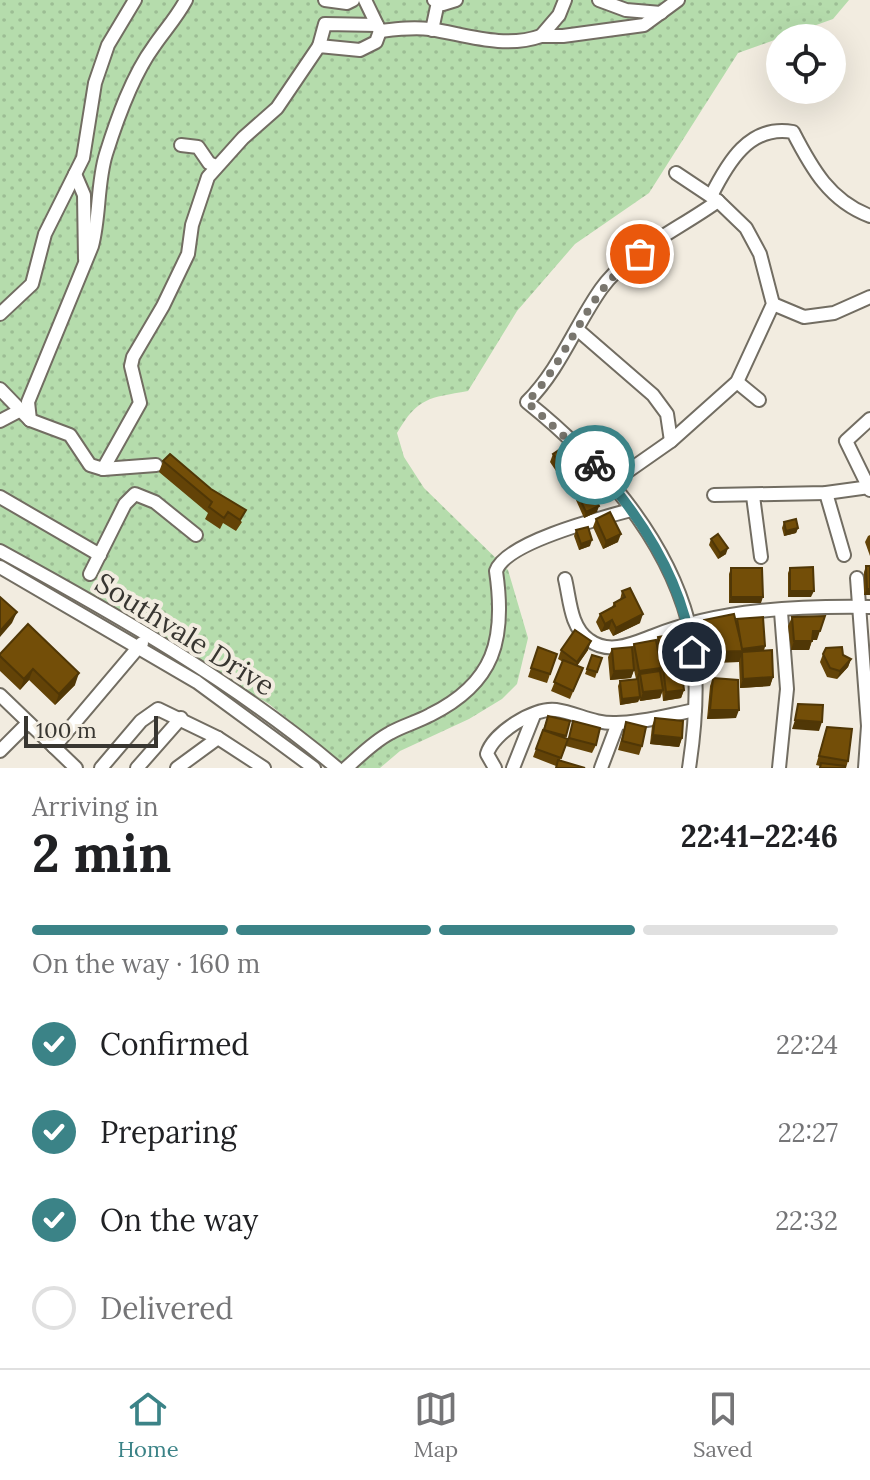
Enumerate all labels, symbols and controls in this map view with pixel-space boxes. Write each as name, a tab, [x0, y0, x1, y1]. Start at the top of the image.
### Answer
map controls	[766, 24, 846, 104]
button: locate	[766, 24, 846, 104]
pin	[606, 220, 674, 288]
icon: bag	[618, 232, 662, 276]
courier	[555, 425, 635, 505]
icon: bike	[573, 443, 617, 487]
street label: Southvale Drive	[89, 564, 281, 704]
pin	[658, 618, 726, 686]
icon: home	[670, 630, 714, 674]
scale bar	[24, 712, 158, 748]
text: 100 m	[36, 716, 97, 744]
text: Arriving in	[32, 790, 159, 823]
text: 22:41–22:46	[681, 817, 838, 855]
text: 2 min	[32, 820, 171, 886]
text: On the way · 160 m	[32, 947, 260, 980]
icon: check	[32, 1022, 76, 1066]
text: Confirmed	[100, 1025, 249, 1063]
text: 22:24	[776, 1028, 838, 1061]
icon: check	[32, 1110, 76, 1154]
text: Preparing	[100, 1113, 237, 1151]
text: 22:27	[778, 1116, 838, 1149]
icon: check	[32, 1198, 76, 1242]
text: On the way	[100, 1201, 258, 1239]
text: 22:32	[775, 1204, 838, 1237]
text: Delivered	[100, 1289, 233, 1327]
tab: Home	[117, 1387, 179, 1463]
tab: Map	[413, 1387, 458, 1463]
tab: Saved	[693, 1387, 753, 1463]

